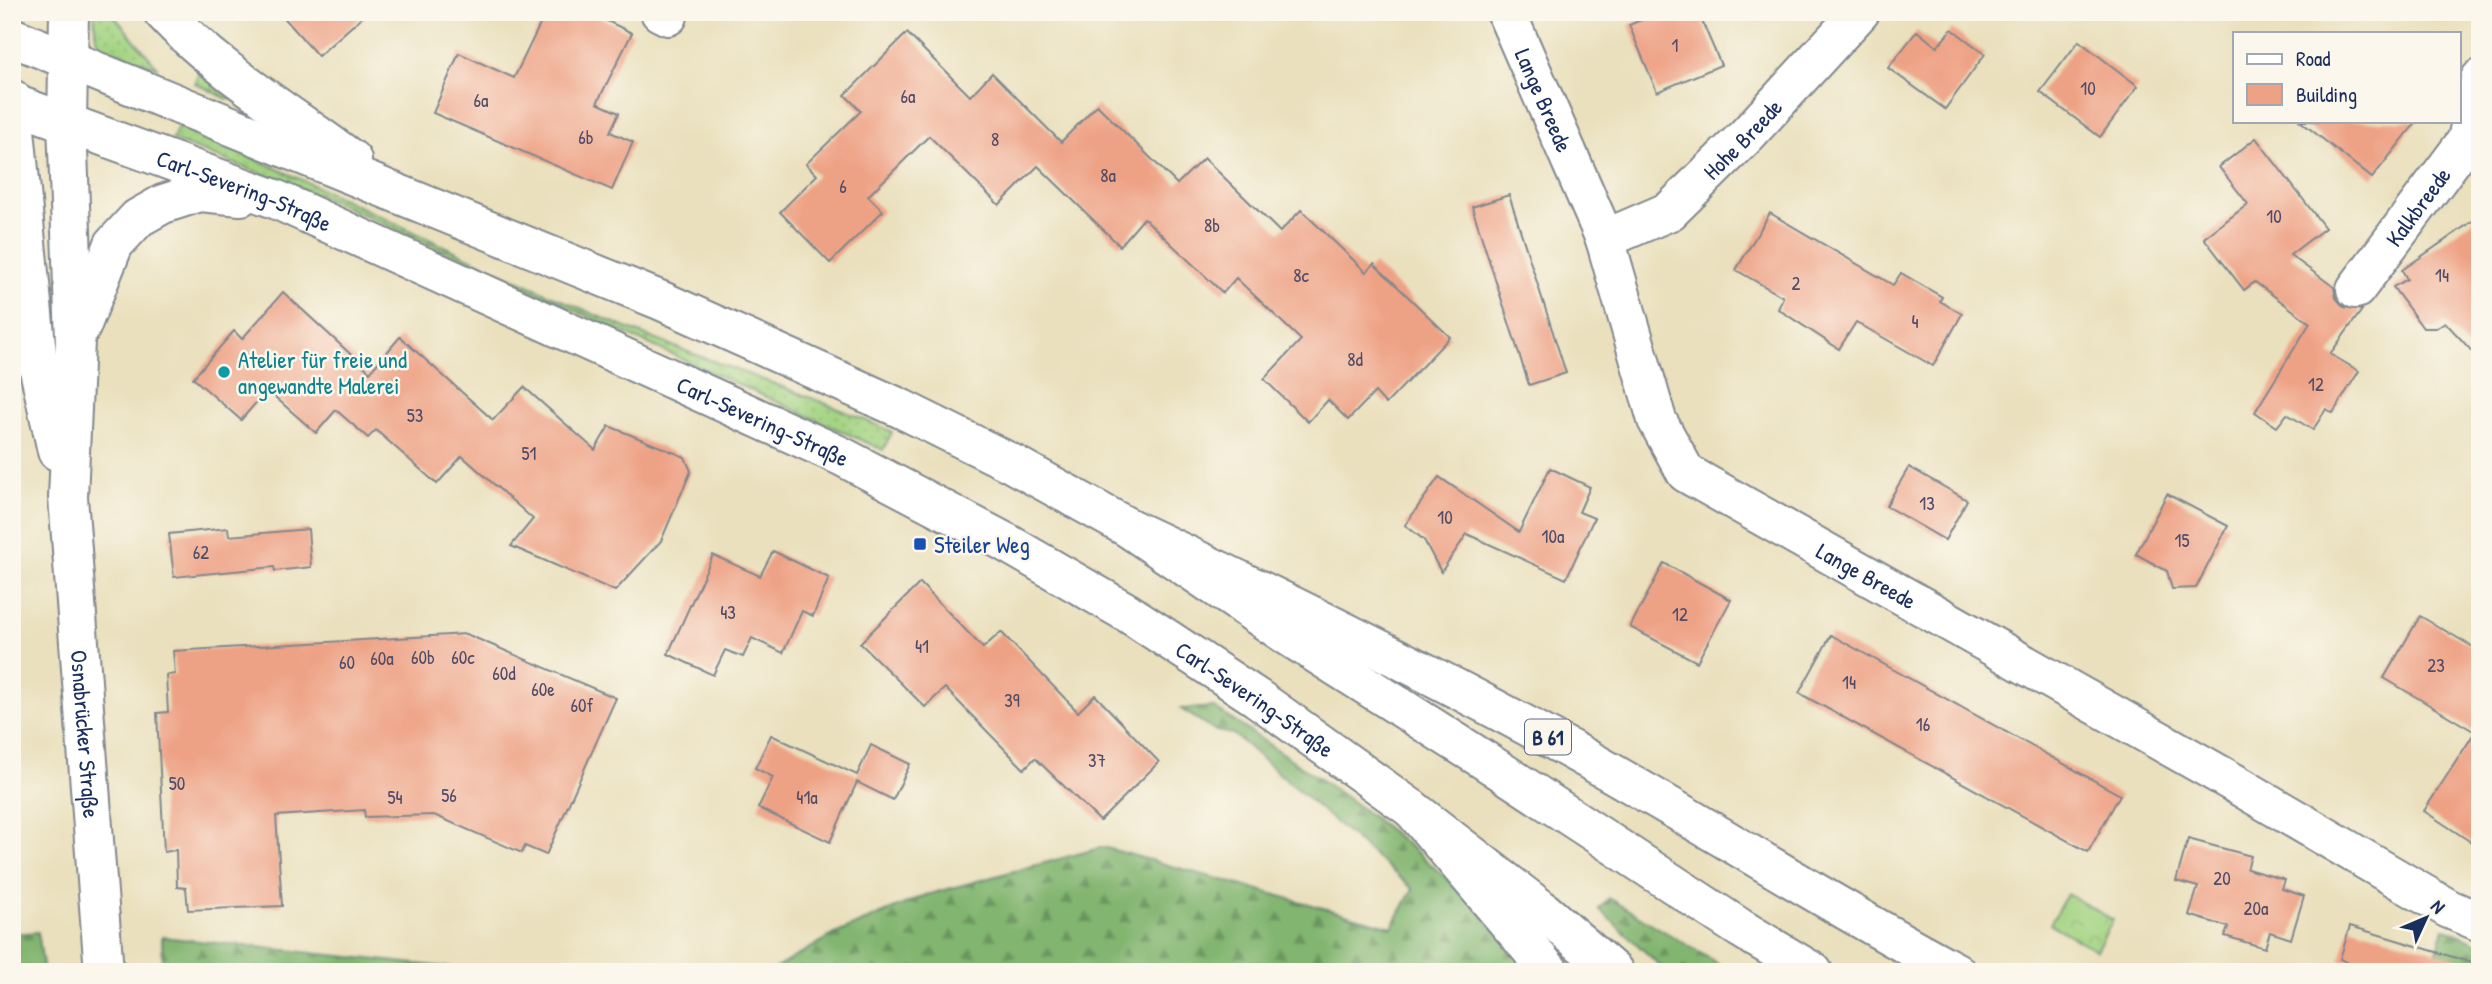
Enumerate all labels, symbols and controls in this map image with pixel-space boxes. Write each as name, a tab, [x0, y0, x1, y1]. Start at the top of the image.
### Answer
house number: 1	[1672, 32, 1679, 58]
legend	[2233, 32, 2460, 122]
street label: Lange Breede	[1508, 44, 1581, 156]
text: Road	[2296, 44, 2330, 73]
house number: 10	[2080, 75, 2096, 101]
text: Building	[2296, 80, 2357, 109]
house number: 6a	[900, 83, 916, 109]
house number: 6a	[473, 87, 489, 113]
street label: Hohe Breede	[1696, 92, 1789, 186]
house number: 6b	[578, 124, 594, 150]
house number: 8	[991, 126, 999, 152]
street label: Carl-Severing-Straße	[152, 142, 337, 238]
street label: Kalkbreede	[2378, 160, 2457, 252]
house number: 8a	[1100, 162, 1116, 188]
house number: 6	[839, 173, 847, 199]
house number: 10	[2266, 203, 2282, 229]
house number: 8b	[1204, 212, 1220, 238]
house number: 8c	[1293, 262, 1309, 288]
house number: 14	[2435, 262, 2449, 288]
house number: 2	[1792, 270, 1801, 296]
house number: 4	[1911, 308, 1919, 334]
place label: Atelier für freie und angewandte Malerei	[238, 344, 407, 401]
house number: 8d	[1347, 346, 1363, 372]
marker: Atelier für freie und angewandte Malerei	[216, 364, 232, 380]
street label: Carl-Severing-Straße	[672, 368, 855, 473]
house number: 12	[2308, 371, 2324, 397]
house number: 53	[407, 402, 423, 428]
house number: 51	[522, 440, 537, 466]
house number: 13	[1919, 490, 1935, 516]
house number: 10	[1437, 504, 1453, 530]
house number: 10a	[1542, 523, 1565, 549]
house number: 15	[2175, 527, 2189, 553]
place label: Steiler Weg	[934, 529, 1030, 560]
street label: Lange Breede	[1811, 535, 1922, 616]
marker: Steiler Weg	[912, 536, 928, 552]
house number: 62	[193, 539, 209, 565]
house number: 43	[720, 599, 736, 625]
house number: 12	[1672, 601, 1688, 627]
house number: 41	[915, 633, 929, 659]
street label: Carl-Severing-Straße	[1170, 633, 1340, 764]
house number: 60b	[411, 644, 435, 670]
house number: 60c	[451, 644, 475, 670]
house number: 60a	[370, 645, 394, 671]
street label: Osnabrücker Straße	[64, 649, 108, 819]
house number: 60	[339, 649, 355, 675]
house number: 23	[2427, 652, 2445, 678]
house number: 60d	[492, 660, 516, 686]
house number: 14	[1842, 669, 1856, 695]
house number: 60e	[531, 676, 555, 702]
house number: 39	[1004, 687, 1020, 713]
house number: 60f	[571, 692, 594, 718]
house number: 16	[1916, 711, 1930, 737]
road number: B 61	[1525, 720, 1571, 754]
house number: 37	[1088, 747, 1106, 773]
house number: 50	[169, 770, 185, 796]
house number: 56	[441, 782, 457, 808]
house number: 54	[387, 784, 403, 810]
house number: 41a	[796, 784, 818, 810]
house number: 20	[2213, 865, 2231, 891]
north arrow	[2390, 883, 2460, 953]
text: N	[2425, 894, 2451, 919]
house number: 20a	[2244, 895, 2269, 921]

